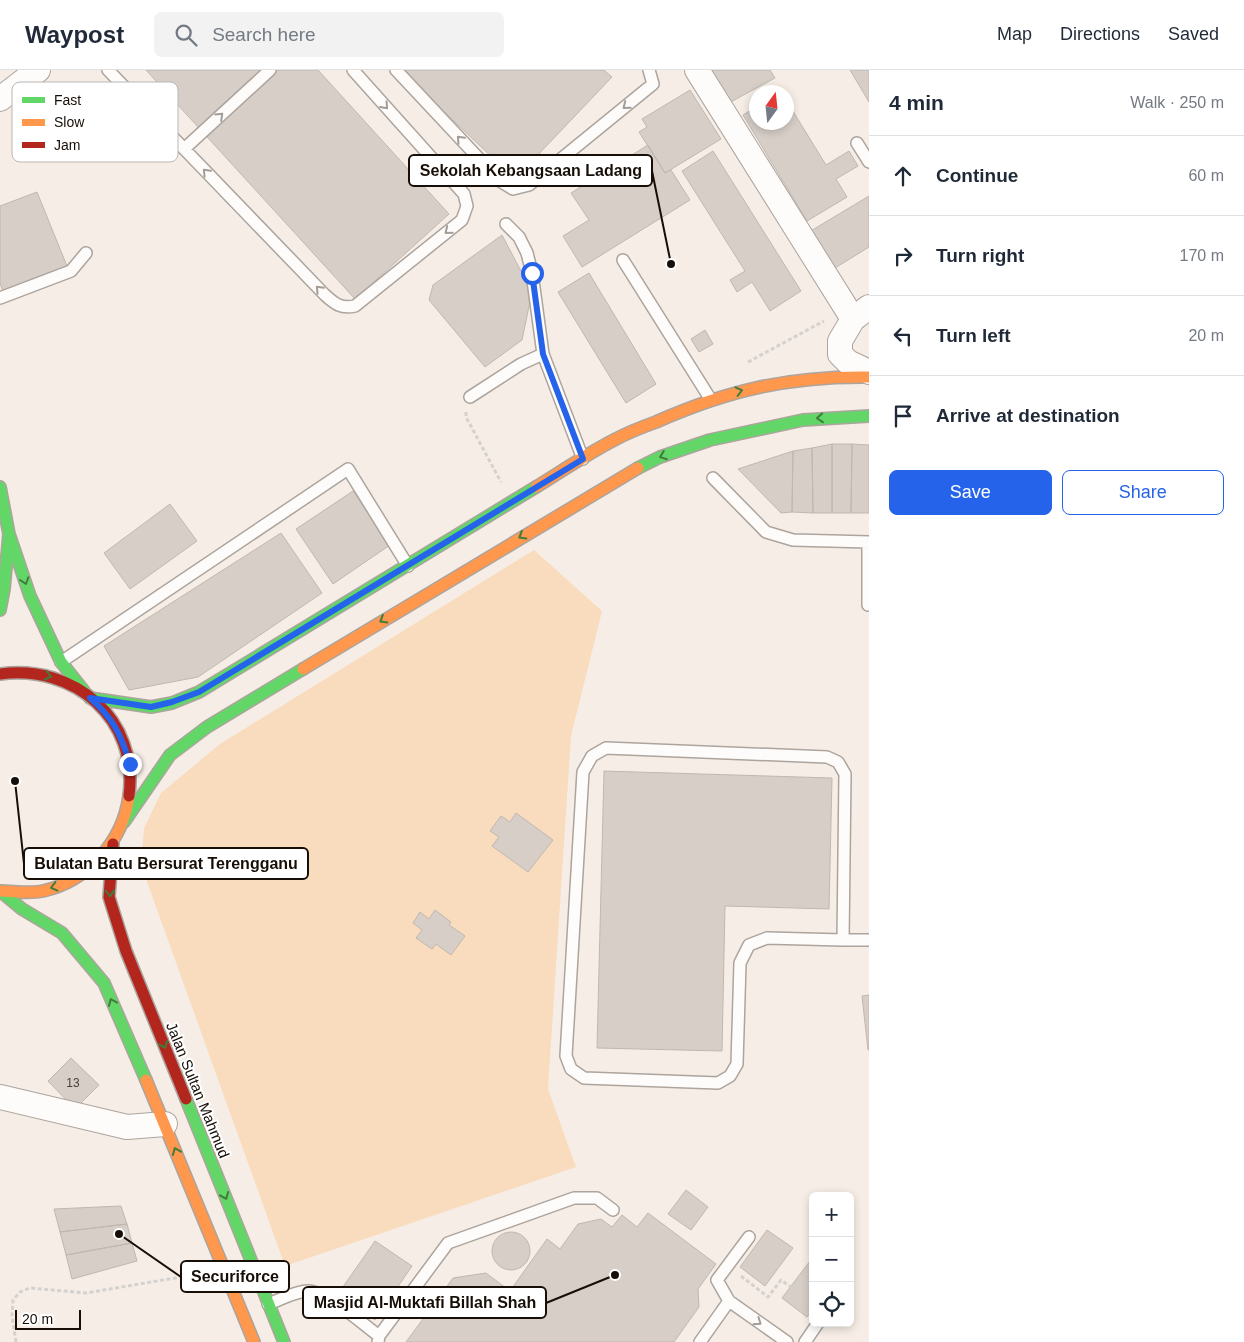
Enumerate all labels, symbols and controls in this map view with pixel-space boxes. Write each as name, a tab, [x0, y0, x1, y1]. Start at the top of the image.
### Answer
search box	[154, 12, 504, 57]
text: Waypost	[25, 21, 124, 48]
icon: search	[172, 21, 200, 49]
text: Search here	[212, 24, 316, 45]
text: Map	[997, 24, 1032, 44]
text: Directions	[1060, 24, 1140, 44]
text: Saved	[1168, 24, 1219, 44]
legend	[12, 82, 178, 162]
north arrow	[749, 85, 794, 130]
text: 4 min	[889, 91, 944, 114]
text: Fast	[54, 92, 81, 108]
text: Walk · 250 m	[1130, 94, 1224, 111]
one-way arrow	[623, 100, 632, 108]
one-way arrow	[380, 101, 389, 110]
one-way arrow	[215, 113, 224, 122]
text: Slow	[54, 114, 85, 130]
one-way arrow	[457, 135, 466, 144]
text: Jam	[54, 137, 80, 153]
callout: Sekolah Kebangsaan Ladang	[409, 155, 652, 186]
text: Sekolah Kebangsaan Ladang	[420, 162, 642, 179]
icon: ahead	[889, 162, 917, 190]
text: Continue	[936, 165, 1018, 186]
text: 60 m	[1188, 167, 1224, 184]
one-way arrow	[203, 168, 212, 177]
one-way arrow	[445, 225, 454, 234]
icon: right	[889, 242, 917, 270]
text: Turn right	[936, 245, 1024, 266]
text: 170 m	[1180, 247, 1224, 264]
route start	[521, 262, 544, 285]
one-way arrow	[316, 285, 325, 294]
icon: left	[889, 322, 917, 350]
text: Turn left	[936, 325, 1011, 346]
text: 20 m	[1188, 327, 1224, 344]
one-way arrow	[734, 387, 742, 397]
icon: arrive	[889, 402, 917, 430]
text: Arrive at destination	[936, 405, 1120, 426]
one-way arrow	[816, 413, 824, 424]
one-way arrow	[659, 450, 668, 461]
button: Save	[889, 470, 1052, 515]
button: Share	[1062, 470, 1224, 515]
one-way arrow	[518, 530, 527, 540]
one-way arrow	[19, 576, 29, 584]
one-way arrow	[379, 614, 388, 624]
one-way arrow	[43, 670, 52, 681]
route end	[119, 753, 142, 776]
callout: Bulatan Batu Bersurat Terengganu	[24, 848, 308, 879]
text: Bulatan Batu Bersurat Terengganu	[34, 855, 298, 872]
one-way arrow	[50, 881, 59, 892]
one-way arrow	[105, 889, 115, 897]
one-way arrow	[108, 998, 119, 1007]
street label: Jalan Sultan Mahmud	[163, 1020, 233, 1160]
one-way arrow	[158, 1040, 168, 1049]
house number: 13	[66, 1076, 80, 1090]
one-way arrow	[172, 1147, 182, 1156]
one-way arrow	[218, 1191, 229, 1200]
map controls	[809, 1192, 854, 1327]
button: +	[809, 1192, 854, 1237]
button: −	[809, 1237, 854, 1282]
callout: Securiforce	[181, 1261, 289, 1292]
text: Securiforce	[191, 1268, 279, 1285]
button: locate	[809, 1282, 854, 1327]
callout: Masjid Al-Muktafi Billah Shah	[303, 1287, 546, 1318]
text: Masjid Al-Muktafi Billah Shah	[314, 1294, 536, 1311]
scale bar	[15, 1307, 81, 1330]
text: 20 m	[22, 1311, 53, 1327]
one-way arrow	[752, 1316, 762, 1325]

